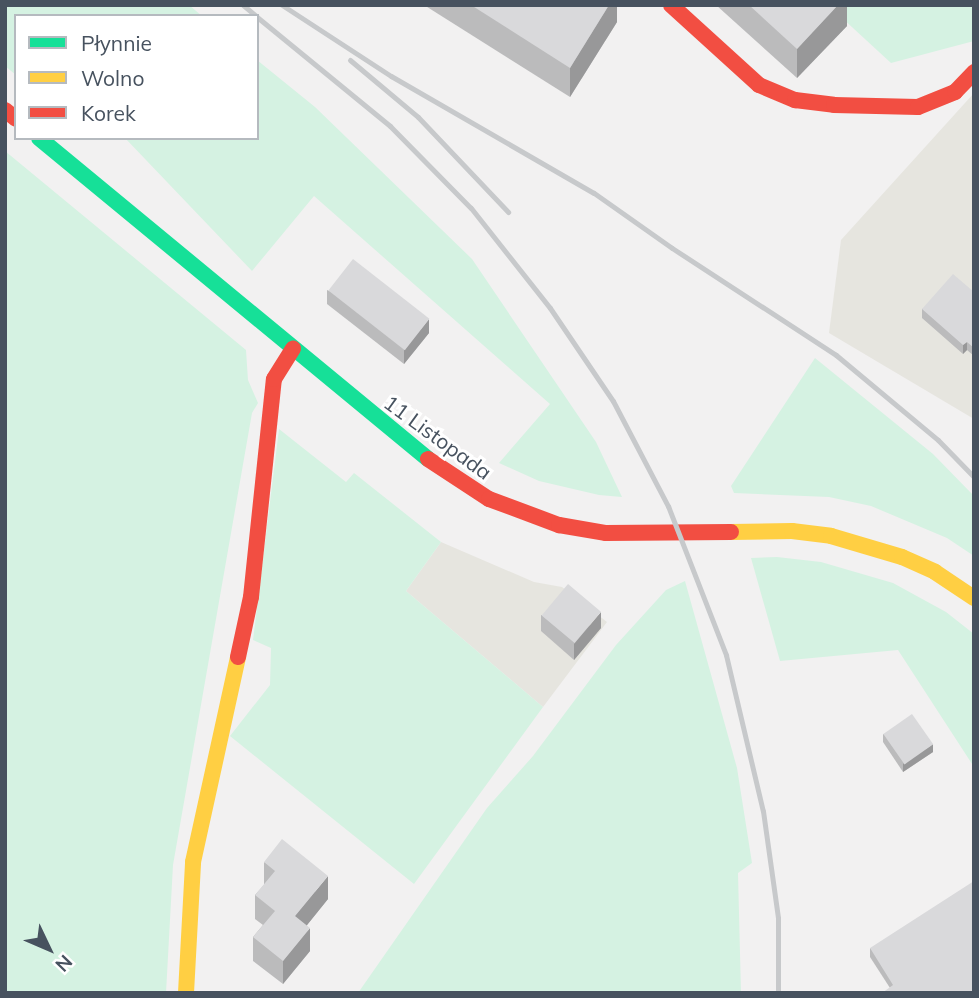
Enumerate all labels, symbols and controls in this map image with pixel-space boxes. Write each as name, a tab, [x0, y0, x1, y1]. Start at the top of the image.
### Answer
legend	[14, 14, 259, 140]
text: Płynnie	[81, 30, 152, 56]
text: Wolno	[81, 65, 144, 91]
text: Korek	[81, 100, 136, 126]
street label: 11 Listopada	[379, 389, 497, 485]
north arrow	[14, 914, 84, 984]
text: N	[50, 950, 78, 977]

